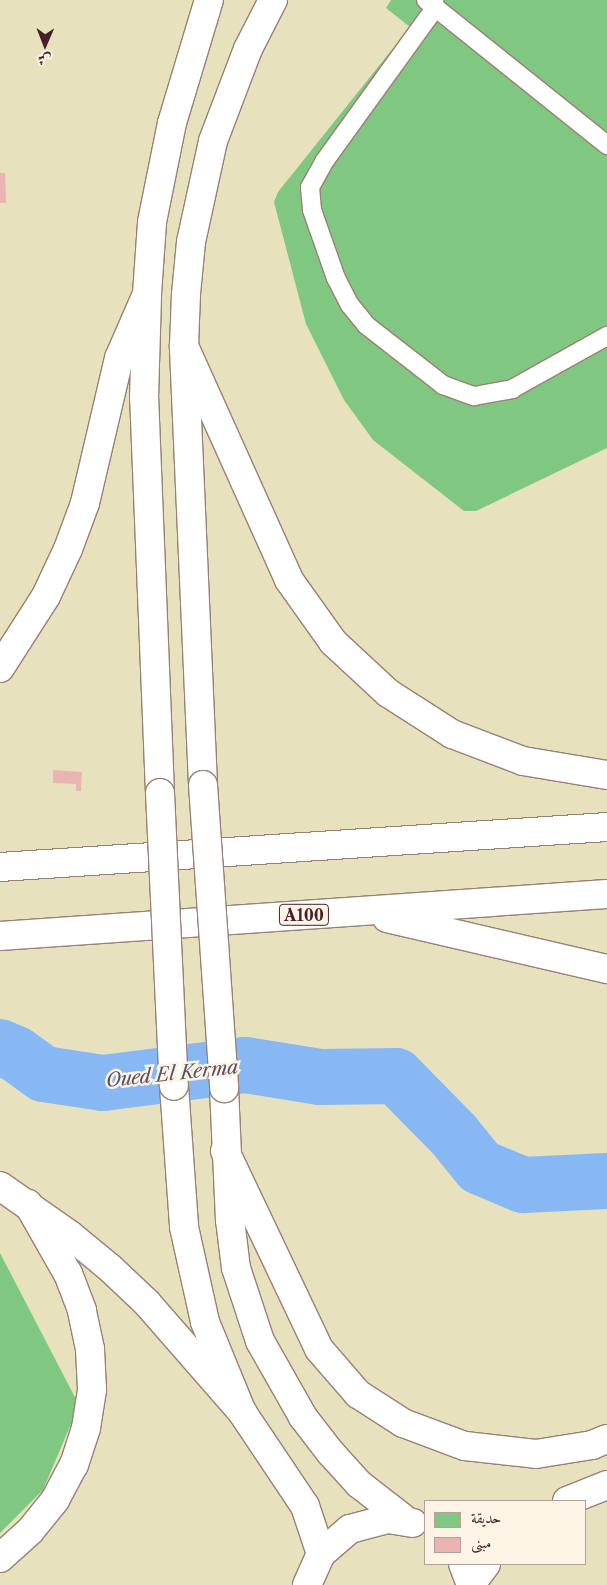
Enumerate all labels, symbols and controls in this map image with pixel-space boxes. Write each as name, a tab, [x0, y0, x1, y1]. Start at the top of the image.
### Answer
north arrow	[20, 20, 70, 70]
text: ش	[38, 51, 52, 69]
road number: A100	[278, 902, 330, 928]
water label: Oued El Kerma	[105, 1056, 239, 1092]
legend	[424, 1500, 587, 1565]
text: حديقة	[471, 1508, 501, 1527]
text: مبنى	[471, 1533, 491, 1552]

